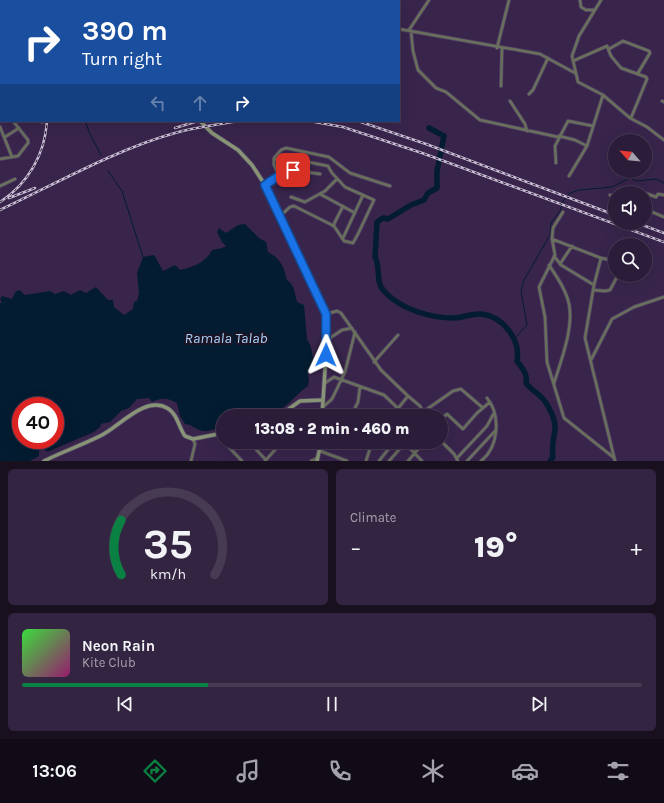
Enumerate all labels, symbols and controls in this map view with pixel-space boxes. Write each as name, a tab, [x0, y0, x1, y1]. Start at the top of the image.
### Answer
text: 390 m	[82, 14, 168, 47]
icon: right	[16, 16, 68, 68]
text: Turn right	[82, 48, 162, 70]
icon: left	[147, 92, 169, 114]
icon: ahead	[189, 92, 211, 114]
icon: right	[231, 92, 253, 114]
north arrow	[608, 134, 652, 178]
map controls	[608, 134, 652, 282]
pin	[276, 153, 310, 187]
icon: arrive	[282, 159, 304, 181]
button: sound	[608, 186, 652, 230]
button: search	[608, 238, 652, 282]
water label: Ramala Talab	[185, 329, 268, 347]
position arrow	[305, 334, 347, 376]
speed limit sign: 40	[12, 397, 64, 449]
text: 13:08 · 2 min · 460 m	[254, 420, 410, 438]
text: Climate	[350, 510, 396, 525]
text: 35	[143, 520, 193, 568]
text: 19°	[474, 529, 518, 565]
text: −	[350, 535, 362, 561]
text: +	[630, 535, 642, 561]
text: km/h	[150, 566, 186, 583]
text: Neon Rain	[82, 637, 155, 655]
text: Kite Club	[82, 655, 136, 670]
icon: previous	[114, 693, 136, 715]
icon: pause	[321, 693, 343, 715]
icon: next	[528, 693, 550, 715]
icon: directions	[141, 757, 169, 785]
icon: music	[234, 757, 262, 785]
icon: phone	[326, 757, 354, 785]
icon: climate	[419, 757, 447, 785]
icon: car	[511, 757, 539, 785]
icon: filters	[604, 757, 632, 785]
text: 13:06	[32, 760, 77, 782]

